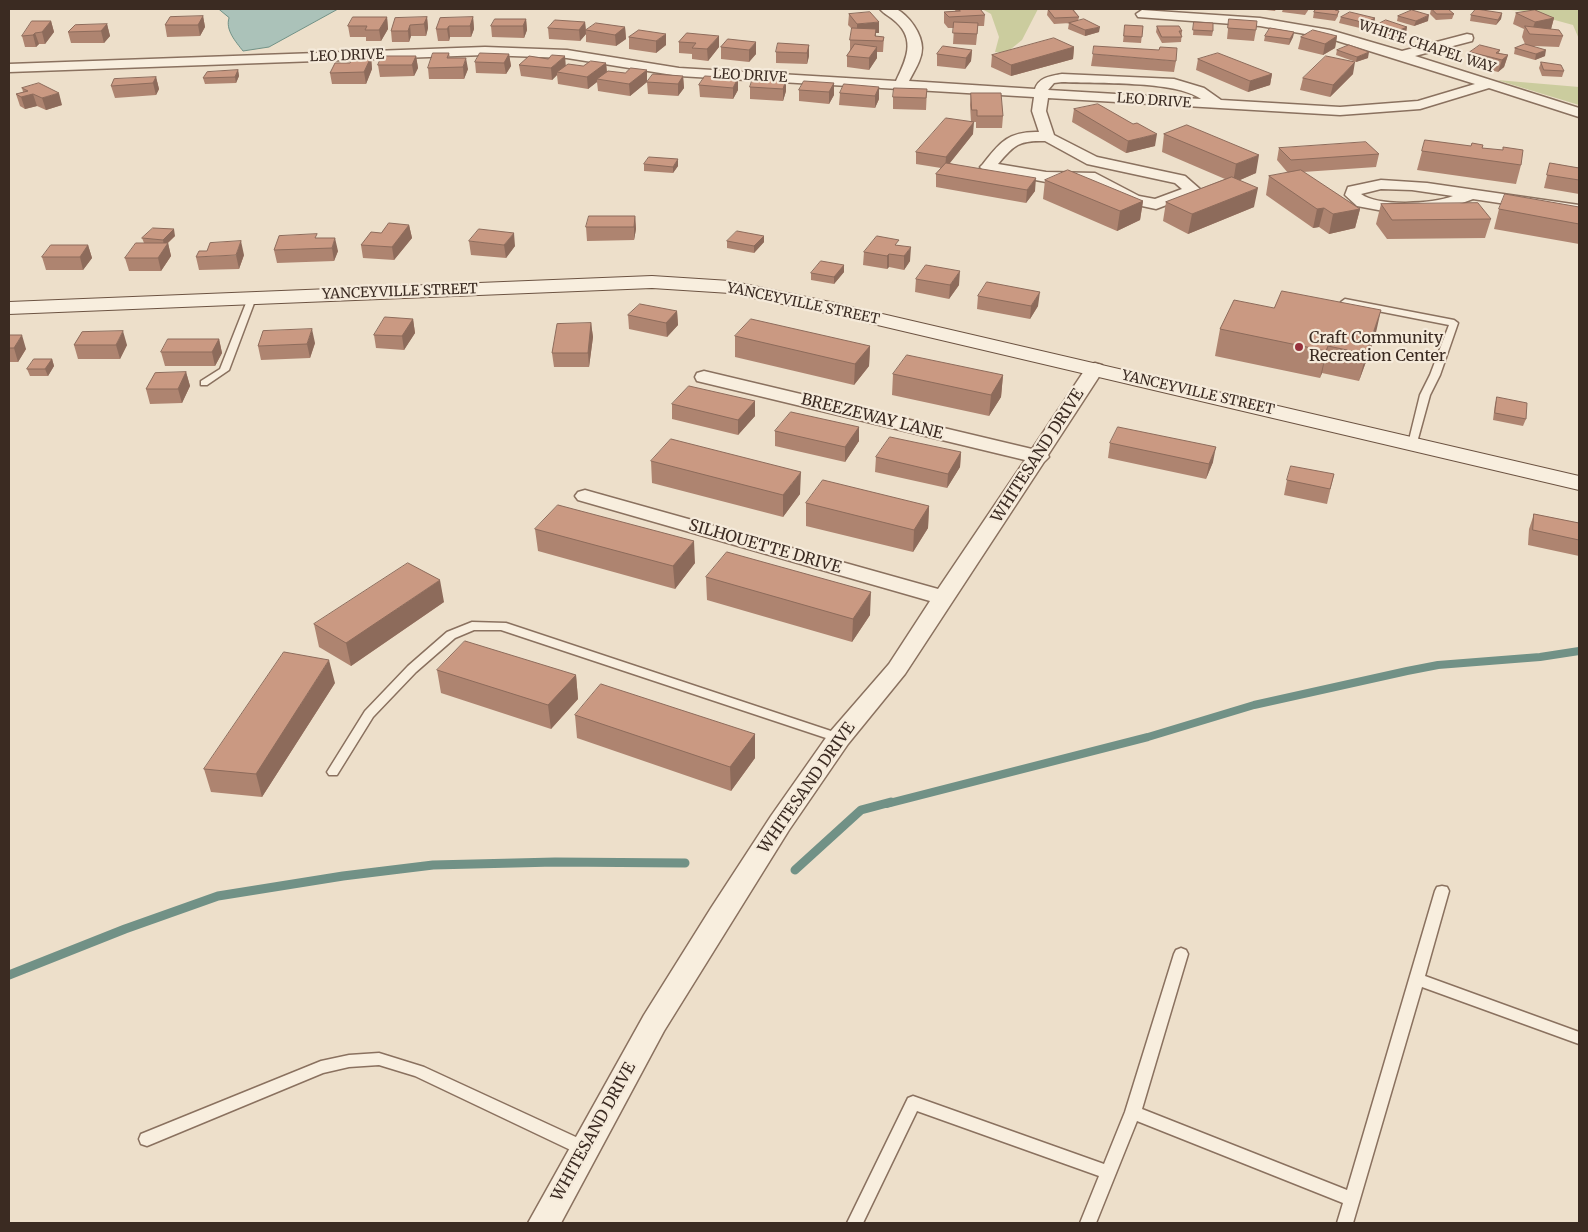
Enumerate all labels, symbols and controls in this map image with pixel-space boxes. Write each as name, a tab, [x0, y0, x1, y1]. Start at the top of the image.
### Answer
street label: WHITE CHAPEL WAY	[1356, 17, 1498, 77]
street label: LEO DRIVE	[309, 46, 385, 66]
street label: LEO DRIVE	[712, 66, 788, 86]
street label: LEO DRIVE	[1116, 90, 1192, 112]
street label: YANCEYVILLE STREET	[725, 280, 881, 328]
street label: YANCEYVILLE STREET	[322, 281, 478, 303]
place label: Craft Community Recreation Center	[1309, 328, 1446, 366]
marker: Craft Community Recreation Center	[1293, 341, 1305, 353]
street label: YANCEYVILLE STREET	[1120, 367, 1276, 419]
street label: WHITESAND DRIVE	[988, 386, 1088, 526]
street label: BREEZEWAY LANE	[799, 390, 945, 444]
street label: SILHOUETTE DRIVE	[686, 516, 844, 578]
street label: WHITESAND DRIVE	[755, 719, 859, 857]
street label: WHITESAND DRIVE	[548, 1059, 640, 1205]

